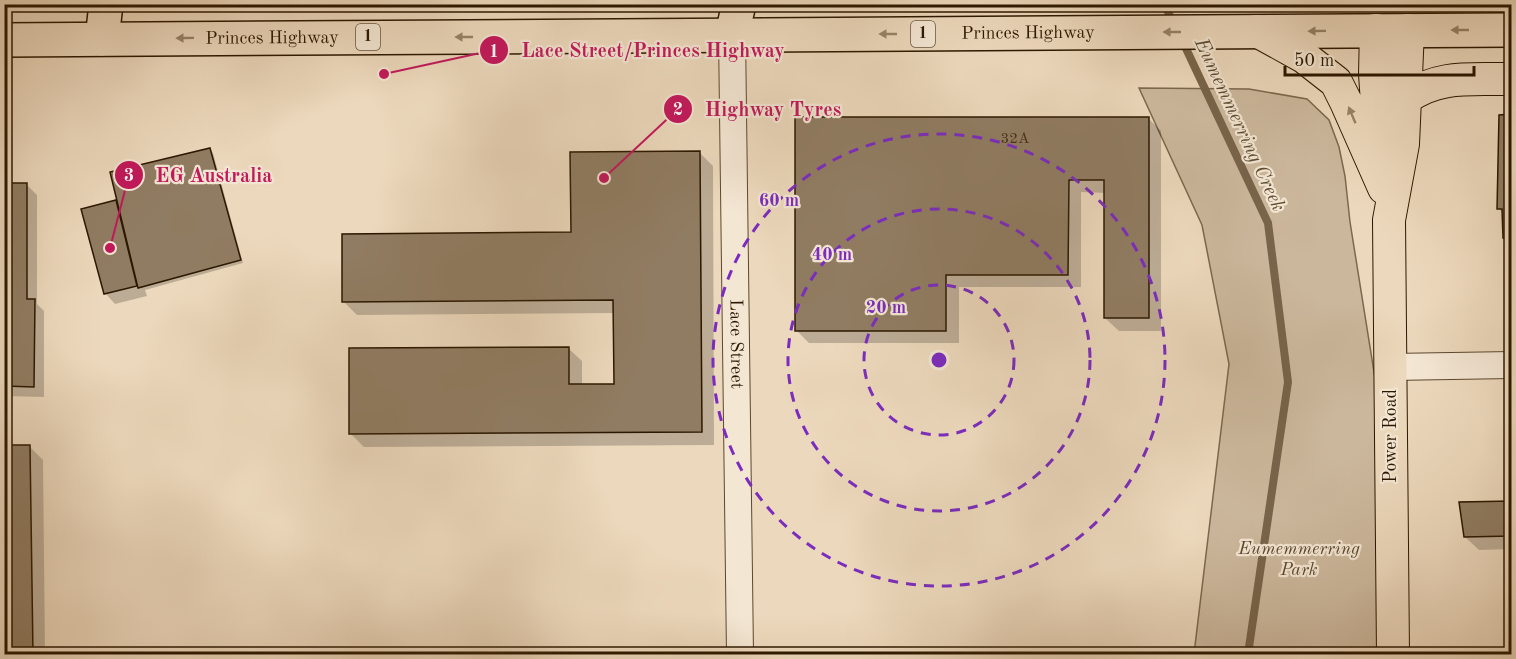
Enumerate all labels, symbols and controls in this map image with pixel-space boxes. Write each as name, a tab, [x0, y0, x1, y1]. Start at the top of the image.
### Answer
road number: 1	[911, 21, 935, 47]
road number: 1	[356, 24, 380, 50]
street label: Princes Highway	[961, 24, 1095, 43]
one-way arrow	[1450, 25, 1469, 35]
one-way arrow	[1308, 26, 1327, 36]
one-way arrow	[1162, 27, 1181, 37]
street label: Princes Highway	[205, 29, 339, 48]
one-way arrow	[878, 29, 897, 39]
callout: Lace Street/Princes Highway	[479, 31, 797, 69]
one-way arrow	[454, 32, 473, 41]
one-way arrow	[175, 33, 194, 43]
water label: Eumemmerring Creek	[1190, 34, 1288, 215]
scale bar	[1285, 39, 1474, 77]
text: Lace Street/Princes Highway	[521, 42, 785, 62]
text: 1	[489, 43, 499, 61]
text: 50 m	[1294, 52, 1334, 70]
callout: Highway Tyres	[663, 90, 854, 128]
text: 2	[673, 101, 683, 119]
text: Highway Tyres	[705, 101, 841, 121]
one-way arrow	[1347, 106, 1357, 124]
house number: 32A	[1001, 132, 1030, 147]
callout: EG Australia	[114, 156, 285, 194]
text: 3	[124, 167, 134, 185]
text: EG Australia	[156, 167, 272, 187]
text: 60 m	[759, 192, 799, 210]
text: 40 m	[812, 246, 852, 264]
street label: Lace Street	[726, 299, 746, 389]
text: 20 m	[866, 299, 906, 317]
centre of rings	[929, 350, 949, 370]
street label: Power Road	[1382, 389, 1400, 483]
park label: Eumemmerring Park	[1237, 540, 1360, 579]

